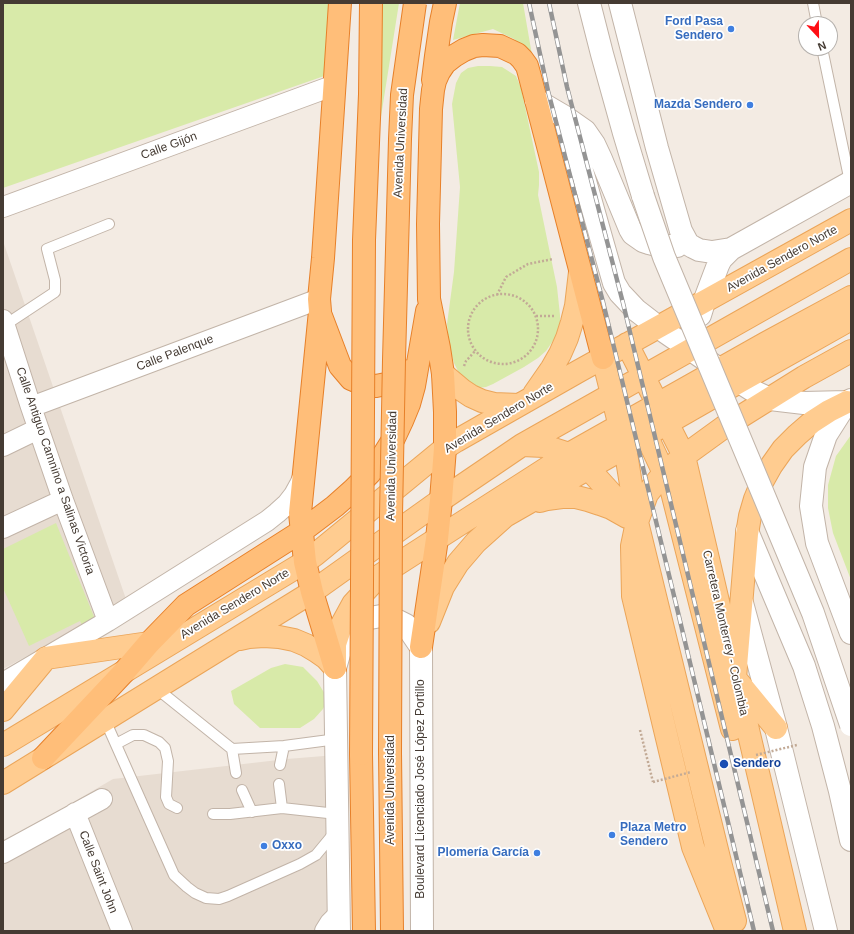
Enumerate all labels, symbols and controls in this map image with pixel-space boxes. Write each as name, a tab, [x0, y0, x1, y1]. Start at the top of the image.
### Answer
place label: Ford Pasa Sendero	[665, 15, 723, 43]
north arrow	[798, 16, 838, 56]
marker: Ford Pasa Sendero	[726, 24, 736, 34]
text: N	[816, 39, 828, 53]
street label: Avenida Universidad	[391, 88, 411, 198]
place label: Mazda Sendero	[654, 98, 742, 112]
marker: Mazda Sendero	[745, 100, 755, 110]
street label: Calle Gijón	[139, 129, 199, 163]
street label: Avenida Sendero Norte	[724, 223, 840, 295]
street label: Calle Palenque	[134, 332, 216, 374]
street label: Calle Antiguo Camnino a Salinas Victoria	[13, 365, 97, 577]
street label: Avenida Sendero Norte	[442, 380, 556, 456]
street label: Avenida Universidad	[384, 411, 400, 521]
street label: Carretera Monterrey - Colombia	[699, 549, 751, 717]
street label: Avenida Sendero Norte	[178, 566, 292, 642]
street label: Boulevard Licenciado José López Portillo	[414, 679, 428, 899]
street label: Avenida Universidad	[384, 735, 398, 845]
place label: Sendero	[733, 757, 781, 771]
marker: Sendero	[718, 758, 730, 770]
place label: Plaza Metro Sendero	[620, 821, 687, 849]
street label: Calle Saint John	[76, 829, 120, 915]
marker: Plaza Metro Sendero	[607, 830, 617, 840]
place label: Oxxo	[272, 839, 302, 853]
marker: Oxxo	[259, 841, 269, 851]
place label: Plomería García	[438, 846, 529, 860]
marker: Plomería García	[532, 848, 542, 858]

